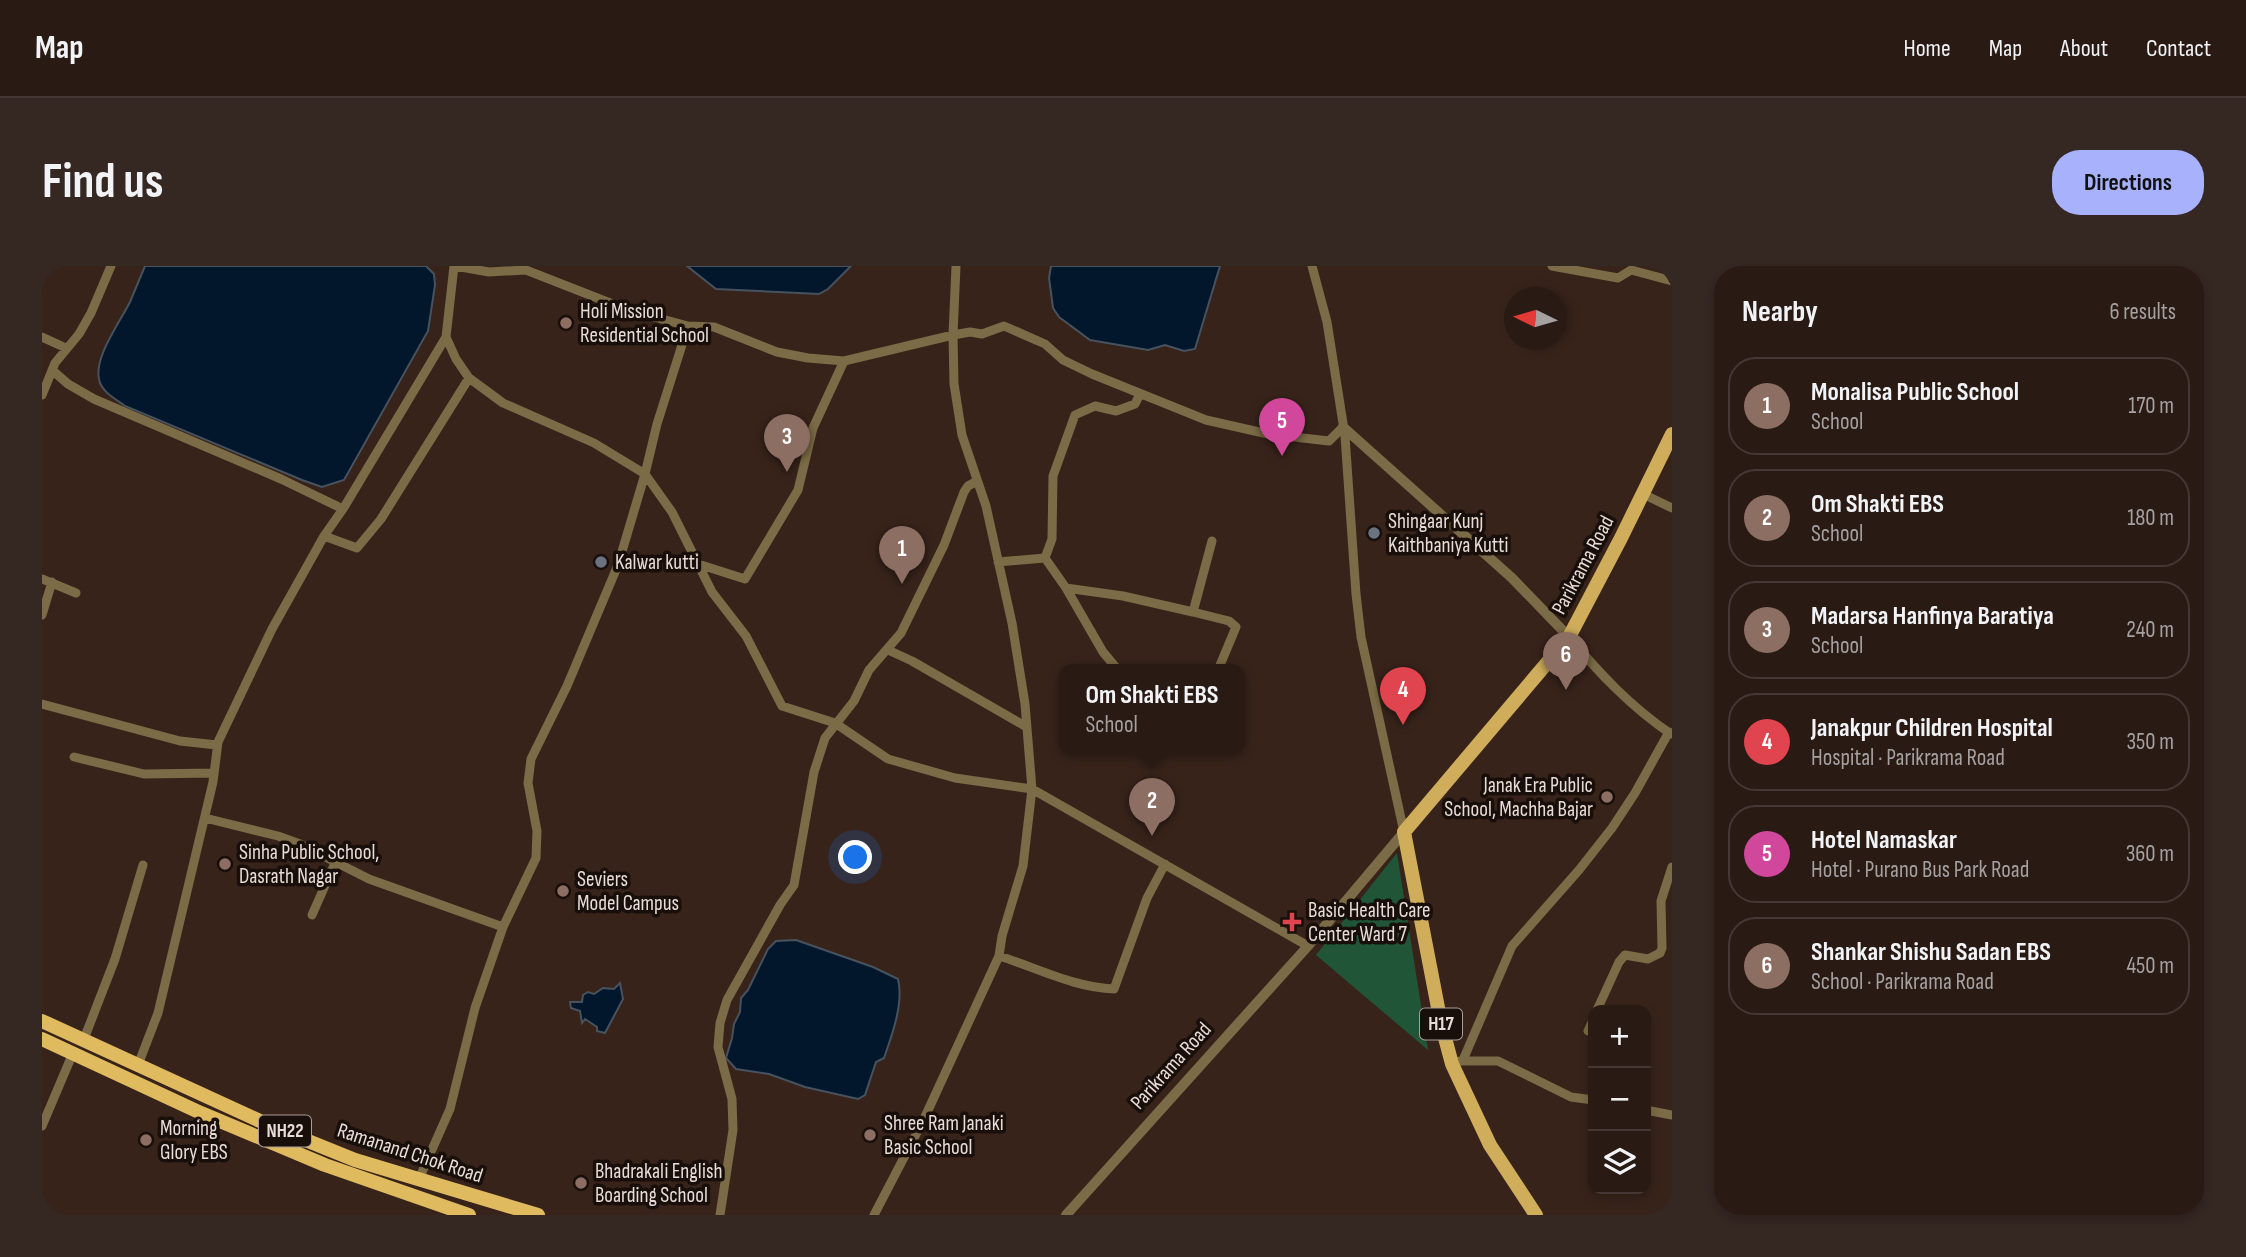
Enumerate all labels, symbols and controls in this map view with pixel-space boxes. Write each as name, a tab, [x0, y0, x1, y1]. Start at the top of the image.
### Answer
text: Map	[35, 28, 84, 68]
text: Home	[1903, 34, 1951, 63]
text: Map	[1989, 34, 2022, 63]
text: About	[2060, 34, 2108, 63]
text: Contact	[2146, 34, 2211, 63]
button: Directions	[2052, 150, 2204, 215]
text: Find us	[42, 153, 164, 212]
north arrow	[1504, 287, 1567, 350]
text: Nearby	[1742, 294, 1818, 330]
text: 6 results	[2110, 298, 2176, 326]
place label: Holi Mission Residential School	[580, 299, 709, 348]
marker: Holi Mission Residential School	[558, 315, 574, 331]
text: Monalisa Public School	[1811, 377, 2019, 408]
text: 1	[1762, 392, 1772, 420]
text: 170 m	[2128, 392, 2174, 420]
pin: 5	[1259, 398, 1305, 456]
text: School	[1811, 408, 1863, 436]
pin: 3	[764, 414, 810, 472]
text: Om Shakti EBS	[1811, 489, 1944, 520]
text: 2	[1762, 504, 1772, 532]
text: 180 m	[2127, 504, 2174, 532]
place label: Shingaar Kunj Kaithbaniya Kutti	[1388, 509, 1508, 558]
street label: Parikrama Road	[1547, 511, 1619, 619]
text: School	[1811, 520, 1863, 548]
marker: Shingaar Kunj Kaithbaniya Kutti	[1366, 525, 1382, 541]
pin: 1	[879, 526, 925, 584]
place label: Kalwar kutti	[615, 550, 699, 575]
marker: Kalwar kutti	[593, 554, 609, 570]
text: Madarsa Hanfinya Baratiya	[1811, 601, 2054, 632]
text: 3	[1762, 616, 1772, 644]
text: 240 m	[2126, 616, 2174, 644]
pin: 6	[1543, 632, 1589, 690]
text: School	[1811, 632, 1863, 660]
popup	[1059, 664, 1245, 755]
pin: 4	[1380, 667, 1426, 725]
text: Om Shakti EBS	[1085, 680, 1219, 711]
text: School	[1085, 711, 1138, 739]
text: Janakpur Children Hospital	[1811, 713, 2053, 744]
text: 4	[1762, 728, 1772, 756]
text: 350 m	[2126, 728, 2174, 756]
text: Hospital · Parikrama Road	[1811, 744, 2005, 772]
place label: Janak Era Public School, Machha Bajar	[1444, 773, 1593, 822]
pin: 2	[1129, 778, 1175, 836]
marker: Janak Era Public School, Machha Bajar	[1599, 789, 1615, 805]
text: Hotel Namaskar	[1811, 825, 1957, 856]
place label: Sinha Public School, Dasrath Nagar	[239, 840, 379, 889]
your location	[838, 840, 872, 874]
text: 5	[1762, 840, 1772, 868]
text: 360 m	[2126, 840, 2174, 868]
marker: Sinha Public School, Dasrath Nagar	[217, 856, 233, 872]
text: Hotel · Purano Bus Park Road	[1811, 856, 2029, 884]
place label: Seviers Model Campus	[577, 867, 679, 916]
marker: Seviers Model Campus	[555, 883, 571, 899]
place label: Basic Health Care Center Ward 7	[1308, 898, 1431, 947]
marker: Basic Health Care Center Ward 7	[1282, 912, 1302, 932]
text: Shankar Shishu Sadan EBS	[1811, 937, 2051, 968]
text: 6	[1762, 952, 1772, 980]
text: 450 m	[2126, 952, 2174, 980]
text: School · Parikrama Road	[1811, 968, 1994, 996]
map controls	[1588, 1005, 1651, 1194]
button: +	[1588, 1005, 1651, 1068]
road number: H17	[1420, 1009, 1462, 1040]
street label: Parikrama Road	[1125, 1017, 1217, 1115]
button: −	[1588, 1068, 1651, 1131]
place label: Shree Ram Janaki Basic School	[884, 1111, 1004, 1160]
place label: Morning Glory EBS	[160, 1116, 228, 1165]
road number: NH22	[259, 1116, 311, 1146]
street label: Ramanand Chok Road	[334, 1118, 486, 1188]
marker: Shree Ram Janaki Basic School	[862, 1127, 878, 1143]
button: layers	[1588, 1131, 1651, 1194]
marker: Morning Glory EBS	[138, 1132, 154, 1148]
place label: Bhadrakali English Boarding School	[595, 1159, 722, 1208]
marker: Bhadrakali English Boarding School	[573, 1175, 589, 1191]

